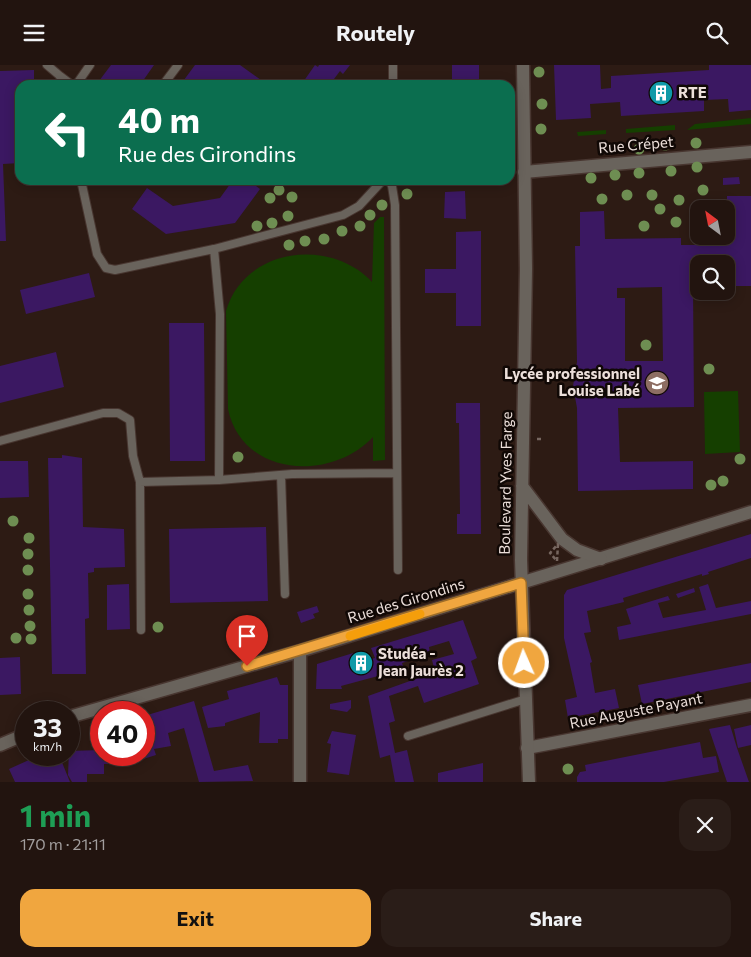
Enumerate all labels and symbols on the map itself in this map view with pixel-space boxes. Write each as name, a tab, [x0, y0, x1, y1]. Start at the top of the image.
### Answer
building icon: RTE	[648, 80, 674, 106]
place label: RTE	[678, 83, 707, 101]
street label: Rue Crépet	[597, 132, 674, 156]
north arrow	[690, 200, 735, 245]
place label: Lycée professionnel Louise Labé	[504, 364, 640, 399]
school or university icon: Lycée professionnel Louise Labé	[644, 370, 670, 396]
street label: Boulevard Yves Farge	[495, 411, 515, 555]
street label: Rue des Girondins	[345, 574, 467, 626]
pin	[226, 615, 268, 666]
position arrow	[497, 636, 549, 688]
place label: Studéa - Jean Jaurès 2	[378, 644, 464, 679]
building icon: Studéa - Jean Jaurès 2	[348, 650, 374, 676]
street label: Rue Auguste Payant	[568, 688, 704, 732]
speed limit sign: 40	[90, 701, 155, 766]

